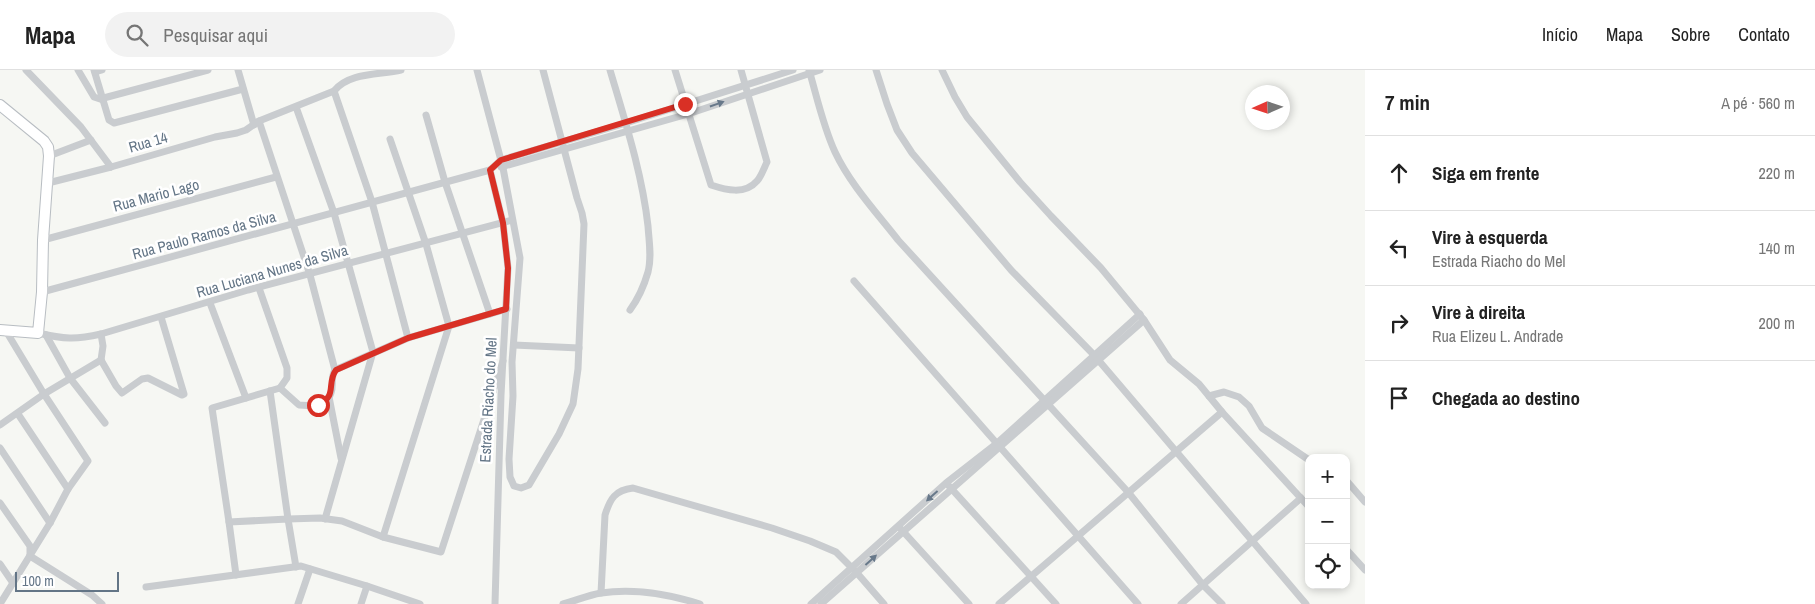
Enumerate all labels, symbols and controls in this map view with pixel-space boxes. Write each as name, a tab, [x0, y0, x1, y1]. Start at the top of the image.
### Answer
search box	[105, 12, 455, 57]
text: Mapa	[25, 19, 75, 51]
icon: search	[123, 21, 151, 49]
text: Pesquisar aqui	[163, 22, 268, 48]
text: Início	[1542, 22, 1578, 47]
text: Mapa	[1606, 22, 1643, 47]
text: Sobre	[1671, 22, 1710, 47]
text: Contato	[1738, 22, 1790, 47]
north arrow	[1245, 85, 1290, 130]
text: 7 min	[1385, 88, 1430, 117]
text: A pé · 560 m	[1721, 92, 1795, 114]
route end	[674, 93, 697, 116]
one-way arrow	[710, 100, 725, 107]
street label: Rua 14	[126, 126, 170, 158]
icon: ahead	[1385, 159, 1413, 187]
text: Siga em frente	[1432, 160, 1539, 186]
text: 220 m	[1759, 162, 1795, 184]
street label: Rua Mario Lago	[111, 173, 201, 217]
street label: Rua Paulo Ramos da Silva	[130, 206, 278, 264]
text: Vire à esquerda	[1432, 224, 1548, 250]
icon: left	[1385, 234, 1413, 262]
text: 140 m	[1759, 237, 1795, 259]
street label: Rua Luciana Nunes da Silva	[194, 239, 350, 303]
text: Estrada Riacho do Mel	[1432, 250, 1565, 272]
text: Vire à direita	[1432, 299, 1525, 325]
icon: right	[1385, 309, 1413, 337]
text: 200 m	[1759, 312, 1795, 334]
text: Rua Elizeu L. Andrade	[1432, 325, 1563, 347]
street label: Estrada Riacho do Mel	[474, 337, 502, 463]
icon: arrive	[1385, 384, 1413, 412]
text: Chegada ao destino	[1432, 385, 1580, 411]
route start	[307, 394, 330, 417]
map controls	[1305, 454, 1350, 589]
button: +	[1305, 454, 1350, 499]
one-way arrow	[926, 490, 938, 502]
button: −	[1305, 499, 1350, 544]
button: locate	[1305, 544, 1350, 589]
one-way arrow	[864, 554, 876, 566]
scale bar	[15, 569, 119, 592]
text: 100 m	[22, 572, 54, 590]

